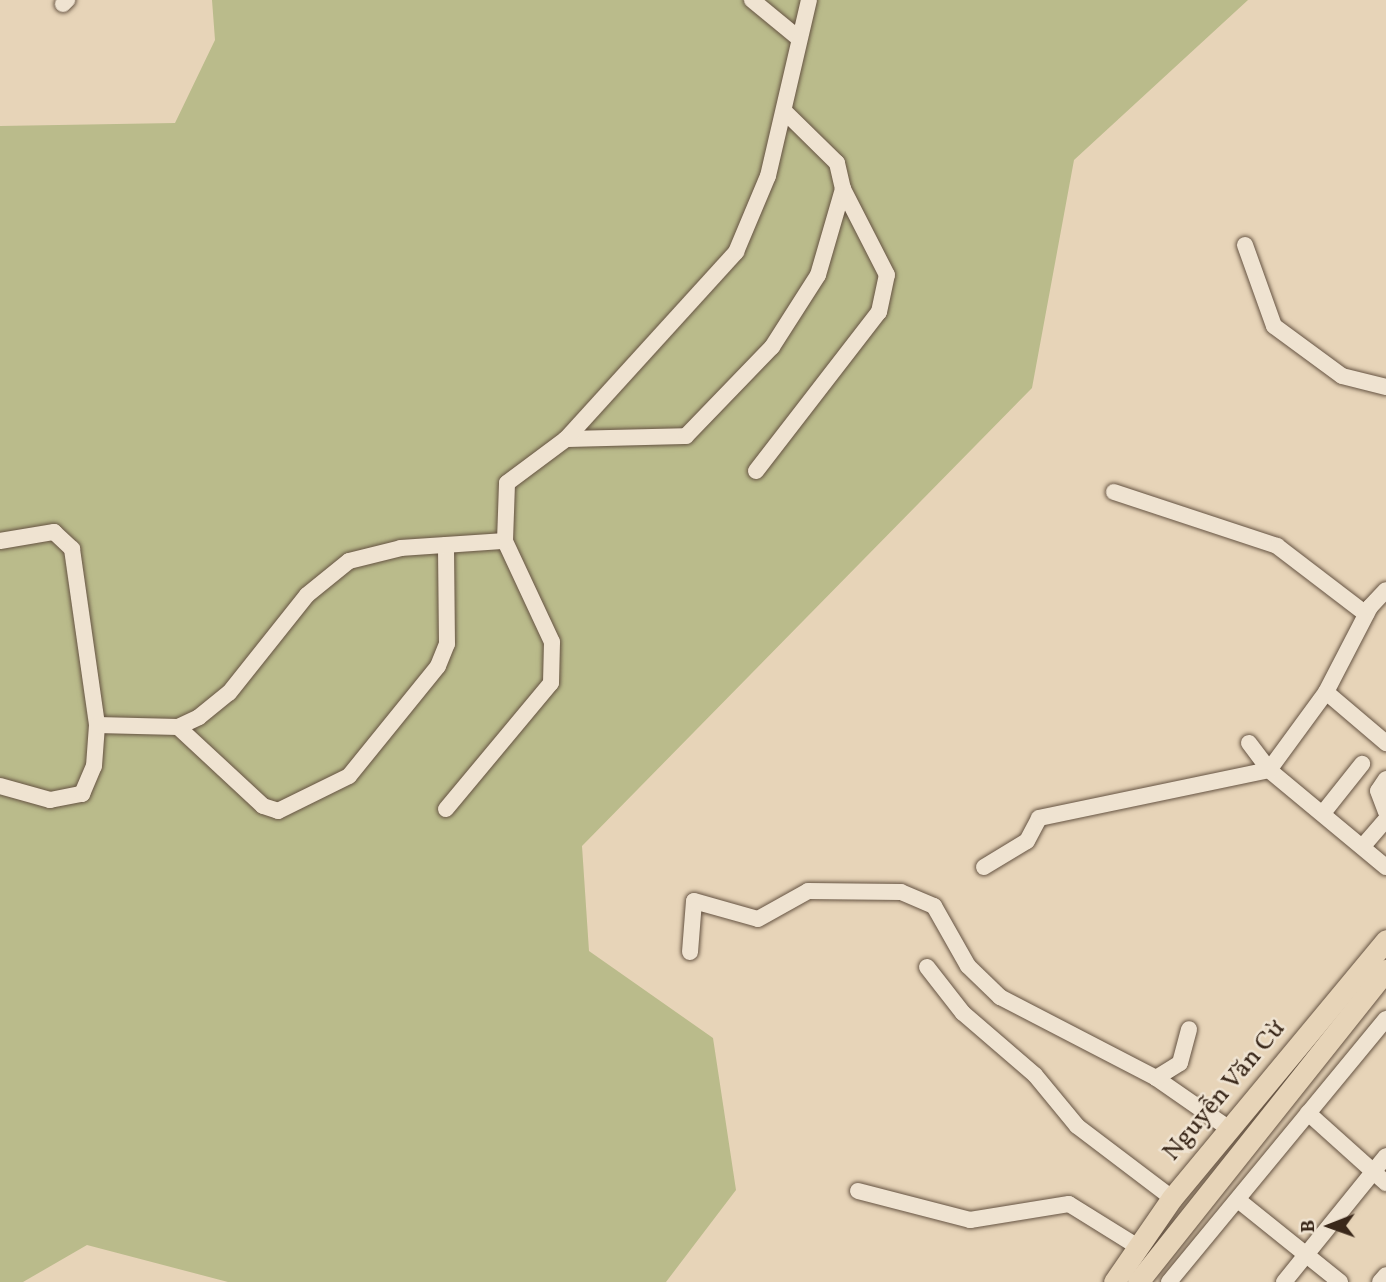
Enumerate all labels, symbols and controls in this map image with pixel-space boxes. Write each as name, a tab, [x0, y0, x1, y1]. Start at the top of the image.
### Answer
street label: Nguyễn Văn Cừ	[1157, 1014, 1293, 1168]
north arrow	[1295, 1191, 1365, 1261]
text: B	[1296, 1220, 1322, 1233]

